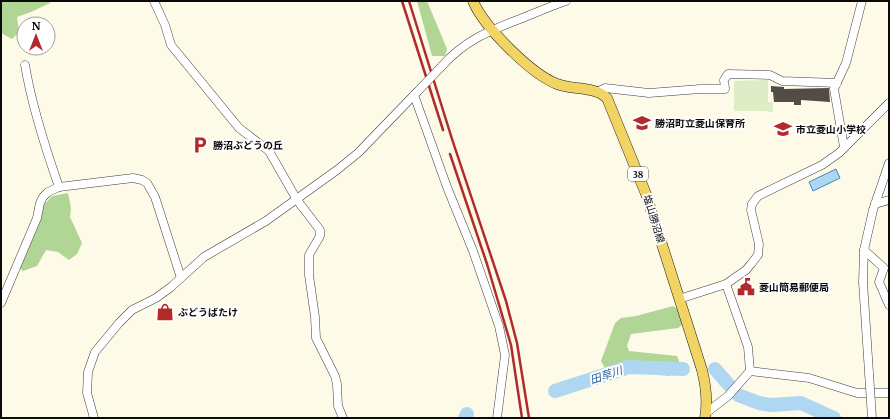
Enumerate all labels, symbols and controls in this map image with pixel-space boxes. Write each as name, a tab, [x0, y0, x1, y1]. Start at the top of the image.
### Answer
north arrow	[16, 16, 56, 56]
text: N	[32, 19, 41, 33]
school or university icon: 勝沼町立菱山保育所	[632, 113, 652, 133]
place label: 勝沼町立菱山保育所	[655, 117, 745, 130]
school or university icon: 市立菱山小学校	[773, 119, 793, 139]
place label: 市立菱山小学校	[796, 123, 866, 136]
parking icon: 勝沼ぶどうの丘	[190, 135, 210, 155]
place label: 勝沼ぶどうの丘	[213, 139, 283, 152]
road number: 38	[628, 167, 648, 181]
street label: 塩山勝沼線	[640, 193, 668, 245]
public building icon: 菱山簡易郵便局	[736, 277, 756, 297]
place label: 菱山簡易郵便局	[759, 281, 829, 294]
shop icon: ぶどうばたけ	[155, 302, 175, 322]
place label: ぶどうばたけ	[178, 306, 238, 319]
water label: 田草川	[588, 363, 625, 387]

